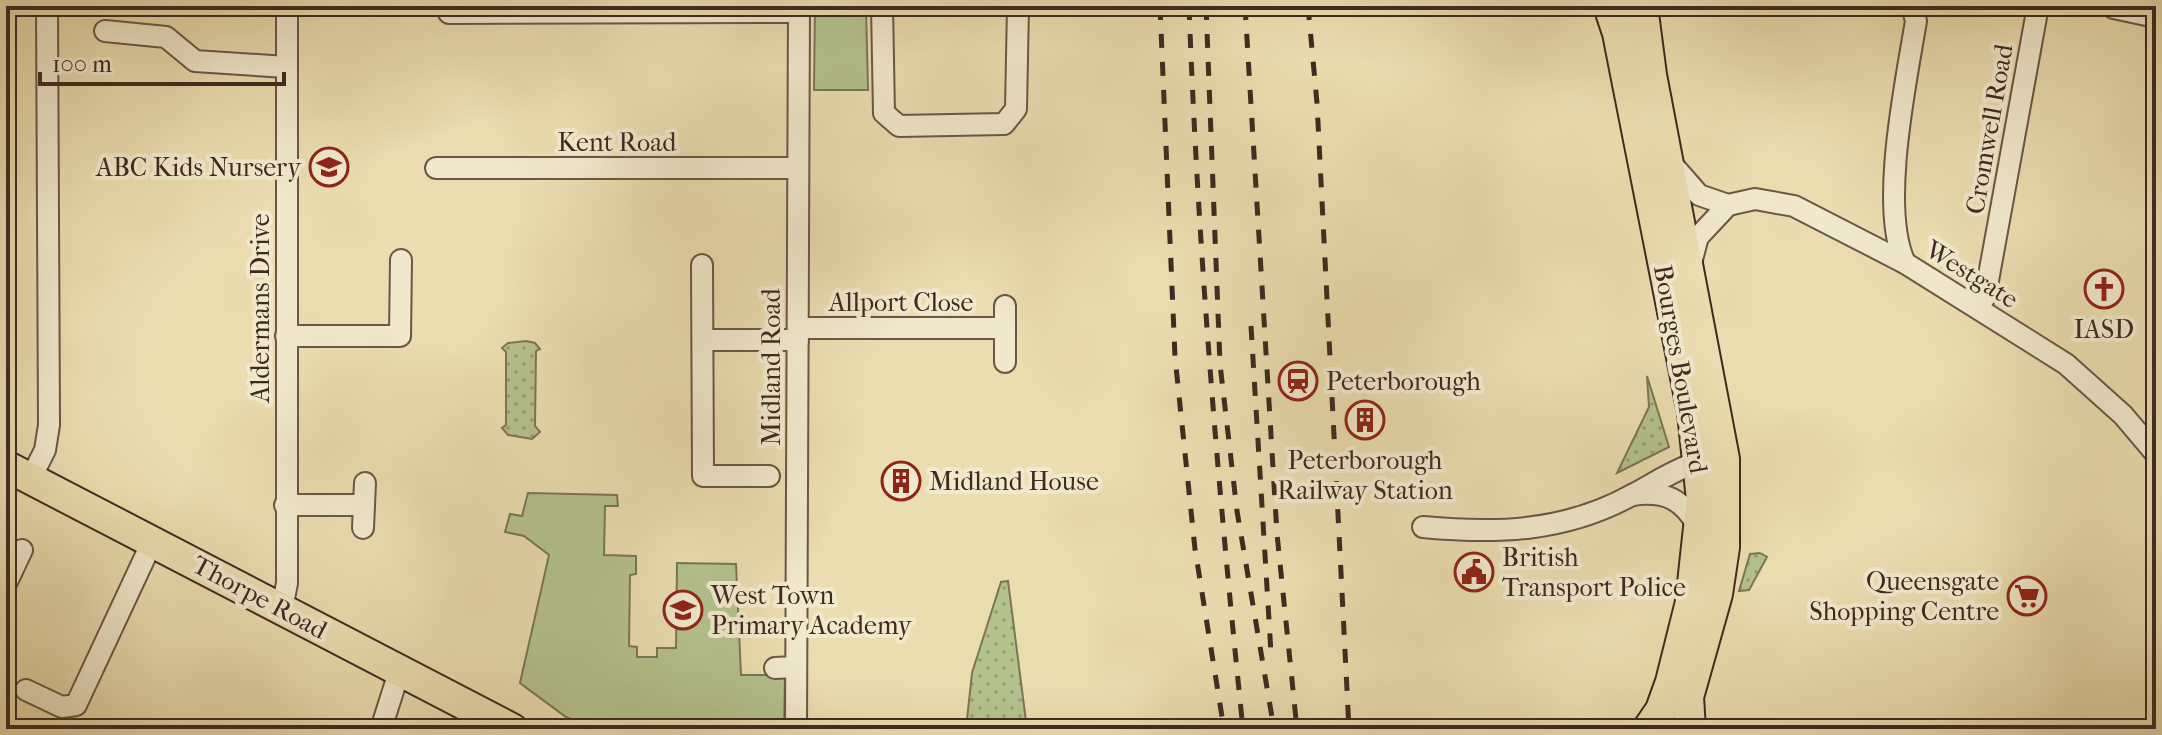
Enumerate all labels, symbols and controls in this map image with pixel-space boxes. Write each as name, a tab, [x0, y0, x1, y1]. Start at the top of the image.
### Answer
scale bar	[40, 36, 284, 86]
street label: Cromwell Road	[1959, 41, 2020, 216]
text: 100 m	[52, 50, 112, 78]
street label: Kent Road	[558, 127, 677, 158]
school or university icon: ABC Kids Nursery	[308, 146, 350, 188]
place label: ABC Kids Nursery	[95, 152, 302, 183]
street label: Aldermans Drive	[245, 213, 276, 404]
street label: Westgate	[1919, 233, 2024, 315]
street label: Bourges Boulevard	[1647, 262, 1714, 477]
church icon: IASD	[2083, 268, 2125, 310]
street label: Allport Close	[828, 287, 973, 318]
street label: Midland Road	[756, 288, 787, 446]
place label: IASD	[2074, 314, 2134, 345]
station icon: Peterborough	[1277, 360, 1319, 402]
place label: Peterborough	[1326, 366, 1481, 397]
building icon: Peterborough Railway Station	[1344, 399, 1386, 441]
place label: Peterborough Railway Station	[1277, 445, 1453, 506]
building icon: Midland House	[880, 460, 922, 502]
place label: Midland House	[929, 466, 1099, 497]
place label: British Transport Police	[1502, 542, 1686, 603]
street label: Thorpe Road	[187, 549, 333, 646]
public building icon: British Transport Police	[1453, 551, 1495, 593]
place label: Queensgate Shopping Centre	[1809, 566, 1999, 627]
supermarket icon: Queensgate Shopping Centre	[2006, 575, 2048, 617]
place label: West Town Primary Academy	[710, 580, 913, 641]
school or university icon: West Town Primary Academy	[662, 589, 704, 631]

